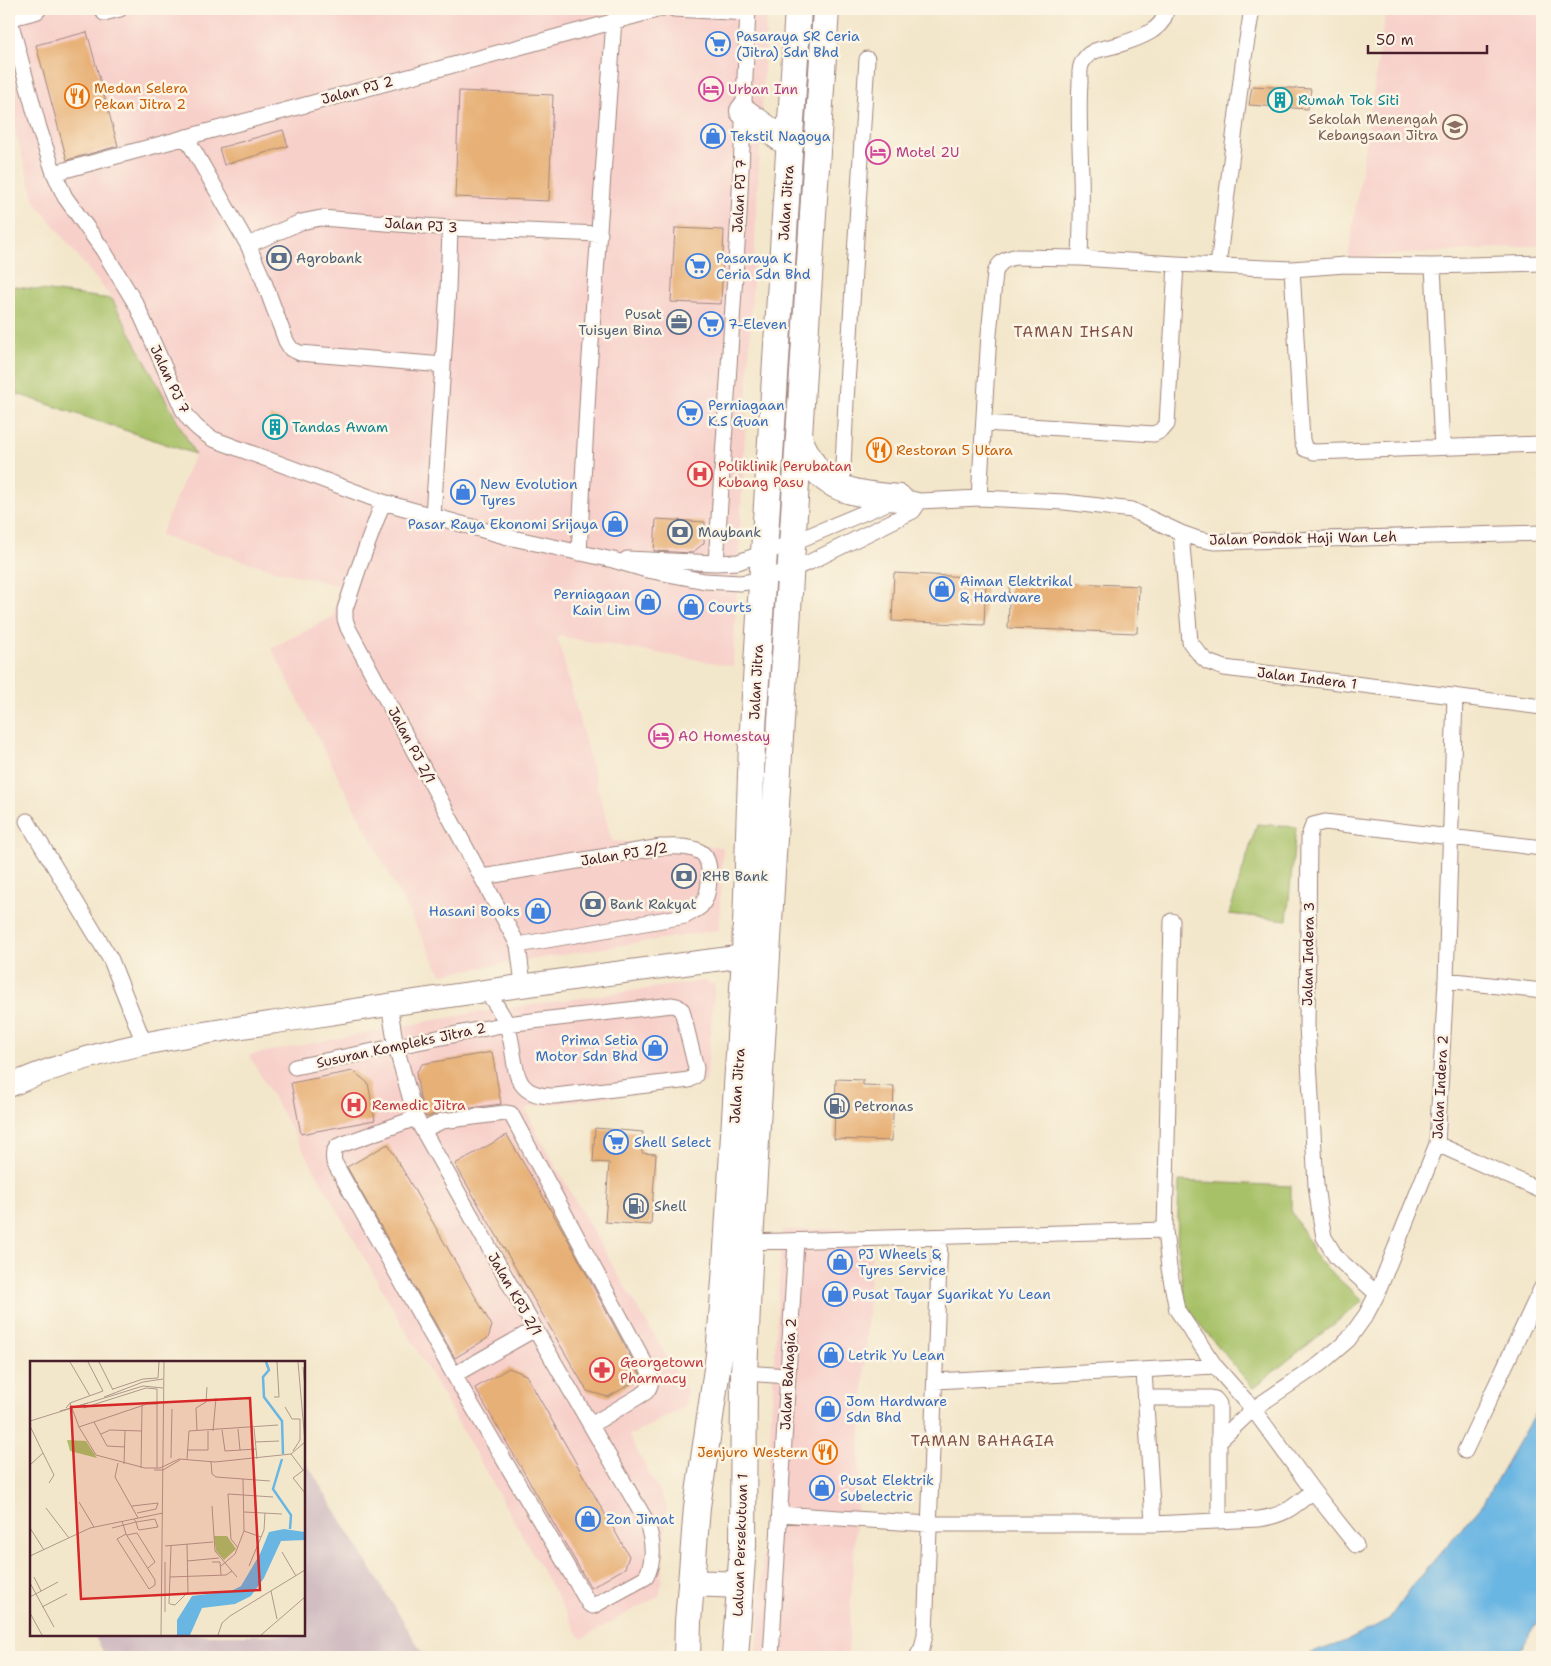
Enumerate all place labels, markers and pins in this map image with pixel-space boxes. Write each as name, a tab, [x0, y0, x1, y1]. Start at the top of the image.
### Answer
place label: Pasaraya SR Ceria (Jitra) Sdn Bhd	[736, 27, 860, 61]
supermarket icon: Pasaraya SR Ceria (Jitra) Sdn Bhd	[705, 31, 731, 57]
hotel icon: Urban Inn	[698, 76, 724, 102]
place label: Medan Selera Pekan Jitra 2	[94, 79, 188, 113]
place label: Urban Inn	[728, 80, 799, 98]
restaurant icon: Medan Selera Pekan Jitra 2	[64, 83, 90, 109]
building icon: Rumah Tok Siti	[1267, 87, 1293, 113]
place label: Rumah Tok Siti	[1298, 91, 1399, 109]
place label: Sekolah Menengah Kebangsaan Jitra	[1309, 110, 1438, 144]
school or university icon: Sekolah Menengah Kebangsaan Jitra	[1442, 114, 1468, 140]
shop icon: Tekstil Nagoya	[700, 123, 726, 149]
place label: Tekstil Nagoya	[730, 127, 831, 145]
hotel icon: Motel 2U	[865, 139, 891, 165]
place label: Motel 2U	[896, 143, 959, 161]
bank icon: Agrobank	[266, 245, 292, 271]
place label: Agrobank	[296, 249, 362, 267]
place label: Pasaraya K Ceria Sdn Bhd	[716, 249, 811, 283]
supermarket icon: Pasaraya K Ceria Sdn Bhd	[685, 253, 711, 279]
place label: Pusat Tuisyen Bina	[578, 305, 662, 339]
office icon: Pusat Tuisyen Bina	[666, 309, 692, 335]
supermarket icon: 7-Eleven	[698, 311, 724, 337]
place label: 7-Eleven	[728, 315, 787, 333]
place label: Perniagaan K.S Guan	[708, 396, 785, 430]
supermarket icon: Perniagaan K.S Guan	[677, 400, 703, 426]
building icon: Tandas Awam	[262, 414, 288, 440]
place label: Tandas Awam	[292, 418, 388, 436]
restaurant icon: Restoran 5 Utara	[866, 437, 892, 463]
place label: Restoran 5 Utara	[896, 441, 1013, 459]
place label: Poliklinik Perubatan Kubang Pasu	[718, 457, 852, 491]
hospital icon: Poliklinik Perubatan Kubang Pasu	[687, 461, 713, 487]
place label: New Evolution Tyres	[480, 475, 578, 509]
shop icon: New Evolution Tyres	[450, 479, 476, 505]
shop icon: Pasar Raya Ekonomi Srijaya	[602, 511, 628, 537]
place label: Pasar Raya Ekonomi Srijaya	[408, 515, 598, 533]
bank icon: Maybank	[667, 519, 693, 545]
place label: Maybank	[698, 523, 761, 541]
place label: Aiman Elektrikal & Hardware	[960, 572, 1073, 606]
shop icon: Aiman Elektrikal & Hardware	[929, 576, 955, 602]
place label: Perniagaan Kain Lim	[553, 585, 630, 619]
shop icon: Perniagaan Kain Lim	[635, 589, 661, 615]
shop icon: Courts	[678, 594, 704, 620]
place label: Courts	[708, 598, 752, 616]
hotel icon: AO Homestay	[648, 723, 674, 749]
place label: AO Homestay	[678, 727, 770, 745]
bank icon: RHB Bank	[671, 863, 697, 889]
place label: RHB Bank	[702, 867, 768, 885]
bank icon: Bank Rakyat	[580, 891, 606, 917]
place label: Bank Rakyat	[610, 895, 697, 913]
shop icon: Hasani Books	[525, 898, 551, 924]
place label: Hasani Books	[429, 902, 520, 920]
place label: Prima Setia Motor Sdn Bhd	[536, 1031, 638, 1065]
shop icon: Prima Setia Motor Sdn Bhd	[642, 1035, 668, 1061]
hospital icon: Remedic Jitra	[341, 1092, 367, 1118]
fuel station icon: Petronas	[824, 1093, 850, 1119]
place label: Remedic Jitra	[372, 1096, 466, 1114]
place label: Petronas	[854, 1097, 914, 1115]
supermarket icon: Shell Select	[603, 1129, 629, 1155]
place label: Shell Select	[634, 1133, 711, 1151]
fuel station icon: Shell	[623, 1193, 649, 1219]
place label: Shell	[654, 1197, 687, 1215]
place label: PJ Wheels & Tyres Service	[858, 1245, 946, 1279]
shop icon: PJ Wheels & Tyres Service	[827, 1249, 853, 1275]
shop icon: Pusat Tayar Syarikat Yu Lean	[822, 1281, 848, 1307]
place label: Pusat Tayar Syarikat Yu Lean	[852, 1285, 1051, 1303]
shop icon: Letrik Yu Lean	[818, 1342, 844, 1368]
place label: Letrik Yu Lean	[848, 1346, 945, 1364]
place label: Georgetown Pharmacy	[620, 1353, 704, 1387]
pharmacy icon: Georgetown Pharmacy	[589, 1357, 615, 1383]
place label: Jom Hardware Sdn Bhd	[846, 1392, 947, 1426]
shop icon: Jom Hardware Sdn Bhd	[815, 1396, 841, 1422]
restaurant icon: Jenjuro Western	[812, 1439, 838, 1465]
place label: Jenjuro Western	[697, 1443, 808, 1461]
place label: Pusat Elektrik Subelectric	[840, 1471, 934, 1505]
shop icon: Pusat Elektrik Subelectric	[809, 1475, 835, 1501]
shop icon: Zon Jimat	[575, 1506, 601, 1532]
place label: Zon Jimat	[606, 1510, 675, 1528]

